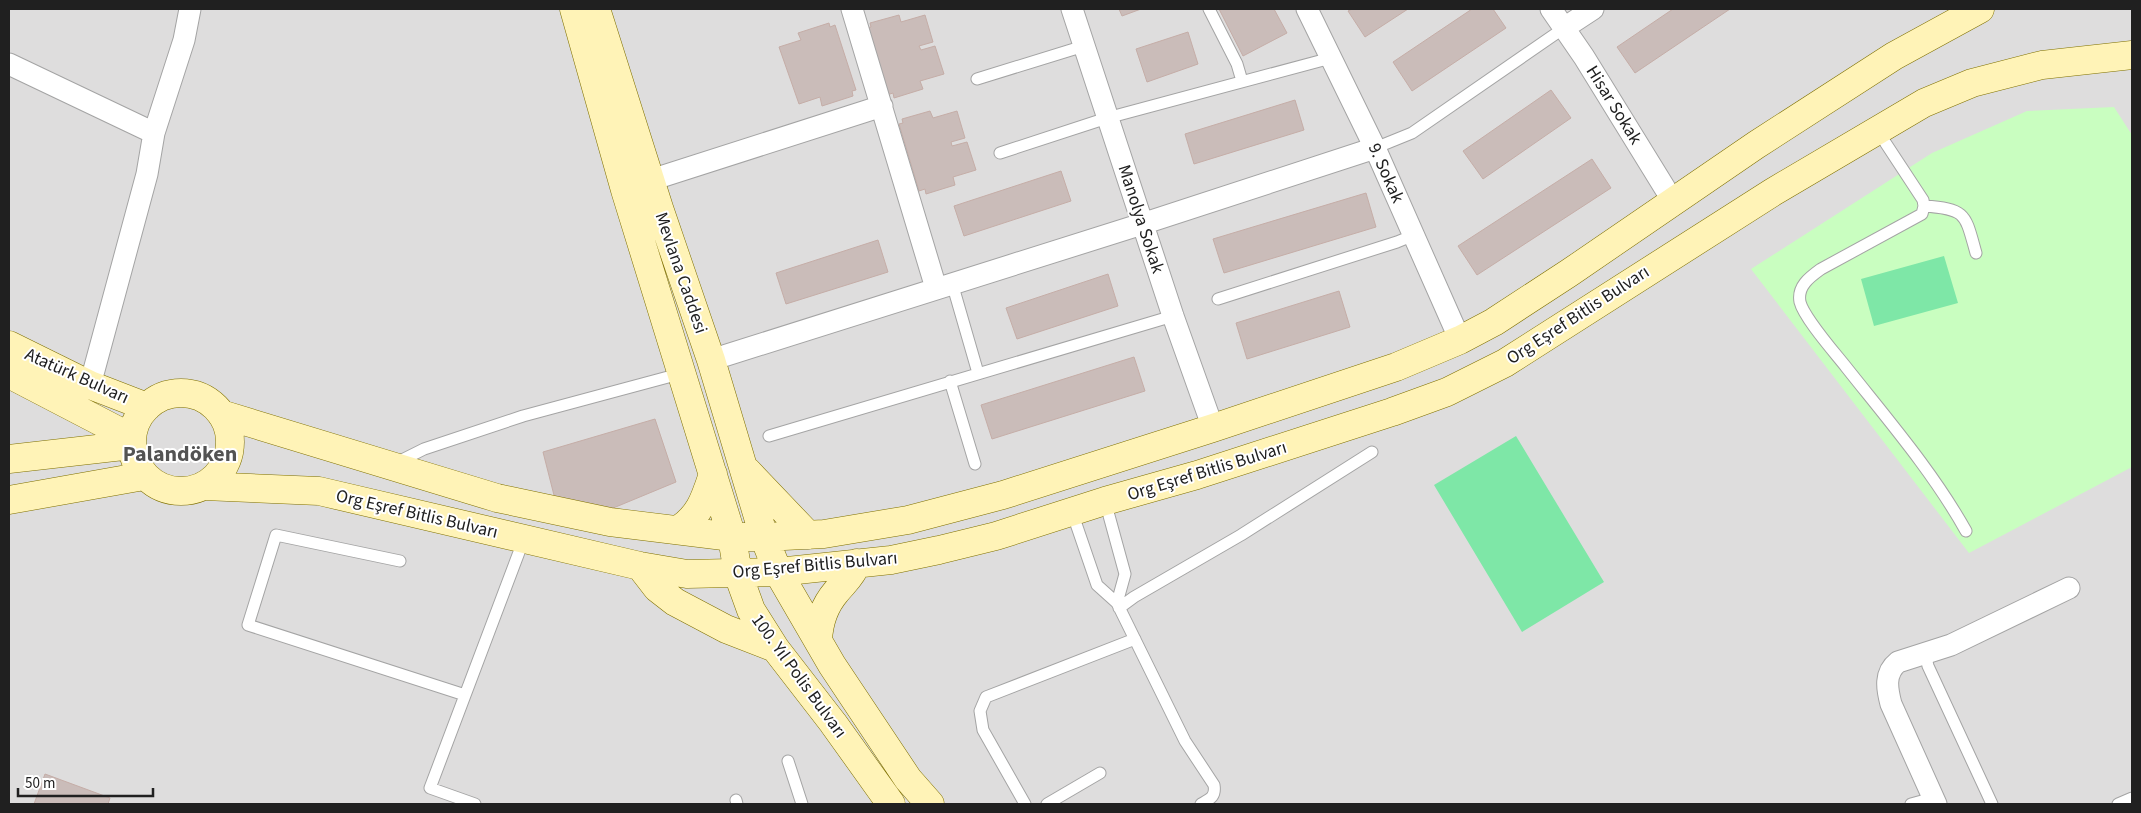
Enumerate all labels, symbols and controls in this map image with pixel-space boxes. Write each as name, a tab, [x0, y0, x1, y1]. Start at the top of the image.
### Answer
street label: Hisar Sokak	[1580, 61, 1648, 149]
street label: 9. Sokak	[1362, 139, 1410, 207]
street label: Manolya Sokak	[1112, 161, 1170, 277]
street label: Mevlana Caddesi	[649, 209, 713, 337]
street label: Org Eşref Bitlis Bulvarı	[1502, 259, 1654, 371]
street label: Atatürk Bulvarı	[21, 342, 133, 410]
street label: Org Eşref Bitlis Bulvarı	[1124, 435, 1290, 507]
district label: Palandöken	[123, 438, 237, 470]
street label: Org Eşref Bitlis Bulvarı	[334, 483, 500, 545]
street label: Org Eşref Bitlis Bulvarı	[731, 545, 899, 585]
street label: 100. Yıl Polis Bulvarı	[745, 609, 853, 743]
scale bar	[18, 766, 152, 798]
text: 50 m	[25, 773, 55, 794]

